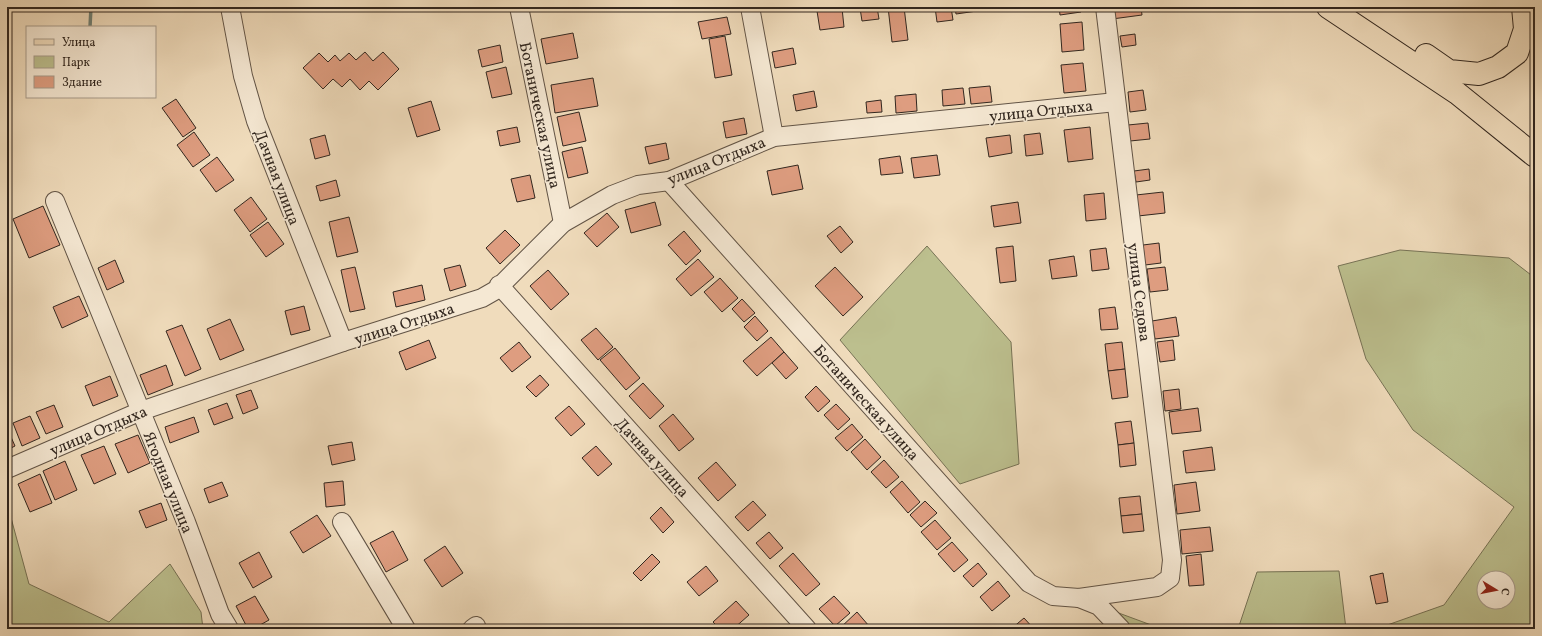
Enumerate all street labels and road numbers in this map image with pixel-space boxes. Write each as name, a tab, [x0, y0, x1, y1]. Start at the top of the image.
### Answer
street label: Ботаническая улица	[513, 40, 565, 191]
street label: улица Отдыха	[988, 96, 1094, 128]
street label: Дачная улица	[248, 127, 304, 229]
street label: улица Отдыха	[664, 132, 769, 192]
street label: улица Седова	[1121, 242, 1155, 343]
street label: улица Отдыха	[352, 298, 458, 351]
street label: Ботаническая улица	[807, 341, 924, 466]
street label: улица Отдыха	[47, 401, 151, 462]
street label: Дачная улица	[610, 414, 693, 503]
street label: Ягодная улица	[137, 429, 198, 537]

